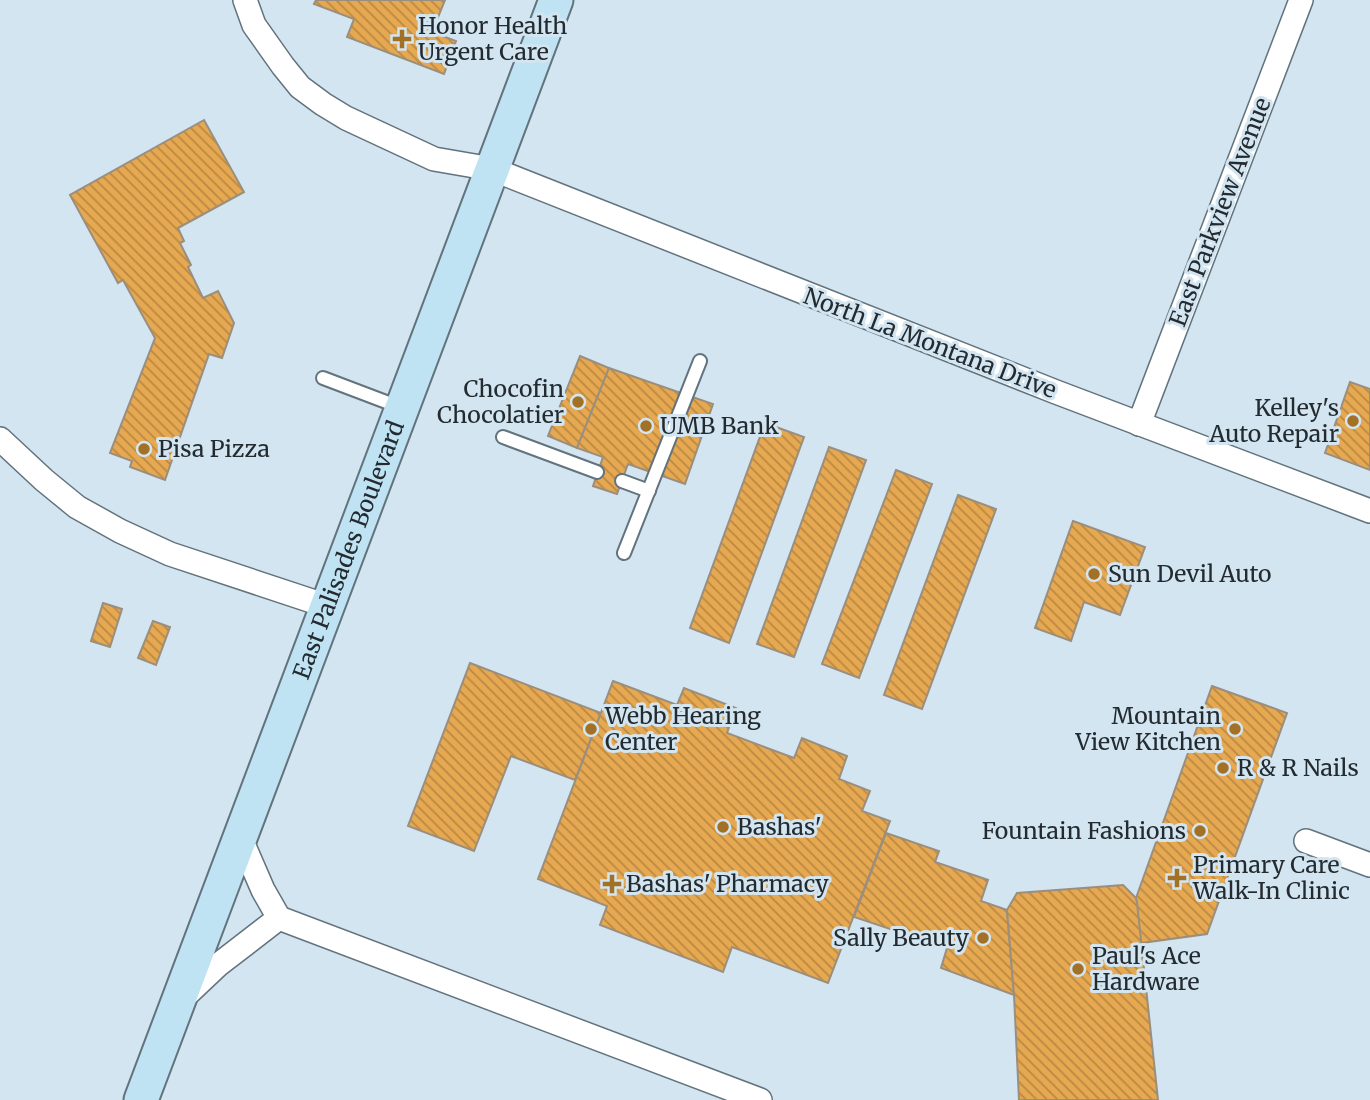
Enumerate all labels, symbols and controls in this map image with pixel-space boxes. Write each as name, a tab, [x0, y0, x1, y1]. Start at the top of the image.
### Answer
place label: Honor Health Urgent Care	[418, 11, 567, 66]
marker: Honor Health Urgent Care	[392, 29, 412, 49]
street label: East Parkview Avenue	[1162, 93, 1277, 330]
street label: North La Montana Drive	[800, 281, 1061, 404]
place label: Chocofin Chocolatier	[437, 374, 564, 429]
place label: Kelley's Auto Repair	[1208, 393, 1339, 448]
marker: Chocofin Chocolatier	[570, 394, 586, 410]
place label: UMB Bank	[660, 411, 779, 440]
marker: Kelley's Auto Repair	[1345, 413, 1361, 429]
street label: East Palisades Boulevard	[286, 416, 410, 683]
marker: UMB Bank	[638, 418, 654, 434]
place label: Pisa Pizza	[158, 434, 270, 463]
marker: Pisa Pizza	[136, 441, 152, 457]
place label: Sun Devil Auto	[1108, 559, 1271, 588]
marker: Sun Devil Auto	[1086, 566, 1102, 582]
place label: Webb Hearing Center	[604, 701, 761, 756]
place label: Mountain View Kitchen	[1074, 701, 1221, 756]
marker: Webb Hearing Center	[583, 721, 599, 737]
marker: Mountain View Kitchen	[1227, 721, 1243, 737]
place label: R & R Nails	[1237, 753, 1359, 782]
marker: R & R Nails	[1215, 760, 1231, 776]
place label: Bashas'	[737, 812, 822, 841]
place label: Fountain Fashions	[982, 816, 1186, 845]
marker: Bashas'	[715, 819, 731, 835]
marker: Fountain Fashions	[1192, 823, 1208, 839]
place label: Primary Care Walk-In Clinic	[1192, 850, 1350, 905]
marker: Primary Care Walk-In Clinic	[1167, 868, 1187, 888]
place label: Bashas' Pharmacy	[626, 869, 829, 898]
marker: Bashas' Pharmacy	[604, 876, 620, 892]
place label: Sally Beauty	[833, 923, 970, 952]
marker: Sally Beauty	[975, 930, 991, 946]
place label: Paul's Ace Hardware	[1092, 941, 1201, 996]
marker: Paul's Ace Hardware	[1070, 961, 1086, 977]

